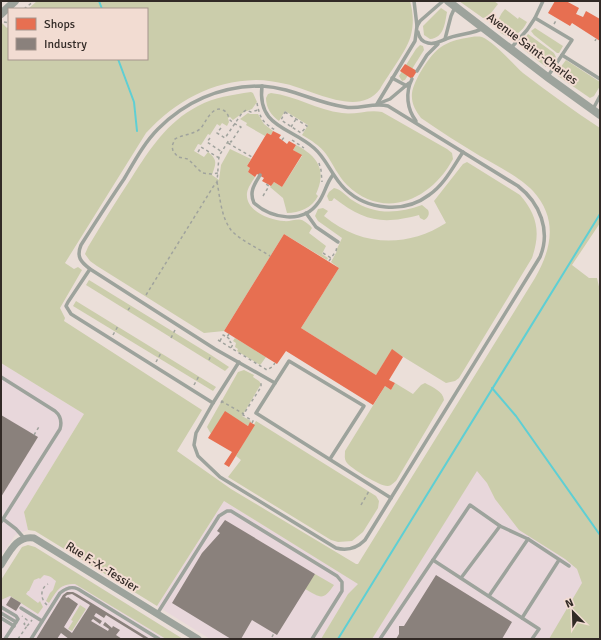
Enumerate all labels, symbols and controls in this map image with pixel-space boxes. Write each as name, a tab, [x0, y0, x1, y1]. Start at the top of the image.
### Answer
legend	[8, 8, 148, 60]
street label: Avenue Saint-Charles	[484, 10, 580, 88]
text: Shops	[44, 17, 75, 32]
text: Industry	[44, 37, 87, 52]
street label: Rue F.-X.-Tessier	[63, 539, 142, 596]
north arrow	[553, 592, 593, 632]
text: N	[563, 596, 575, 611]

